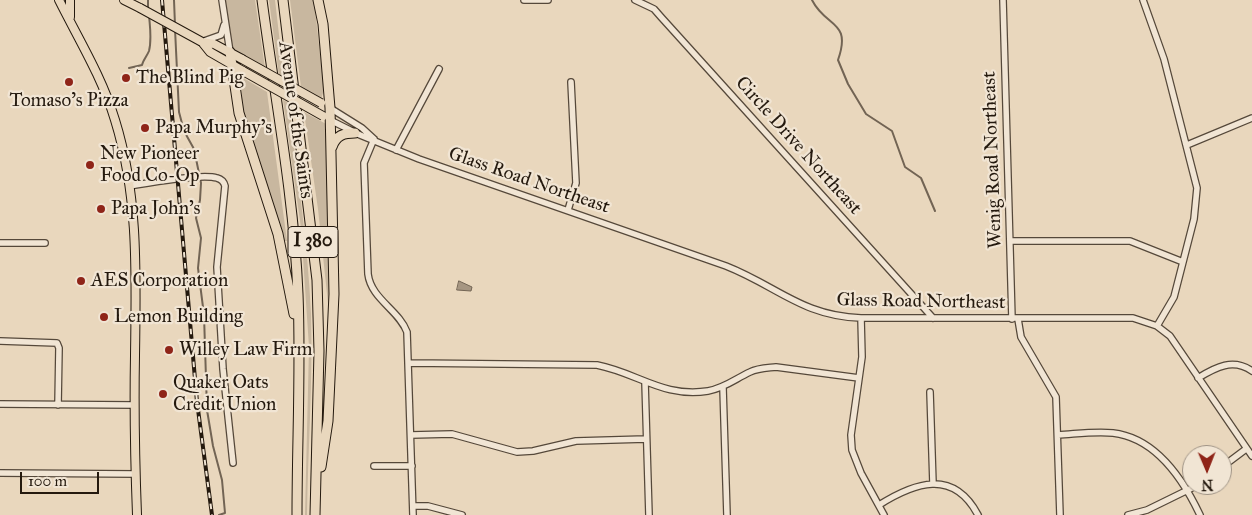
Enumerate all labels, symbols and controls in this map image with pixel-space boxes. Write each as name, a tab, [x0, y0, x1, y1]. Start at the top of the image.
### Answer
street label: Avenue of the Saints	[273, 40, 317, 200]
place label: The Blind Pig	[136, 67, 243, 89]
street label: Wenig Road Northeast	[979, 71, 1007, 249]
marker: The Blind Pig	[120, 72, 132, 84]
street label: Circle Drive Northeast	[730, 72, 866, 220]
marker: Tomaso's Pizza	[63, 76, 75, 88]
place label: Tomaso's Pizza	[9, 90, 129, 112]
place label: Papa Murphy's	[155, 117, 272, 139]
marker: Papa Murphy's	[139, 122, 151, 134]
place label: New Pioneer Food Co-Op	[100, 143, 200, 187]
street label: Glass Road Northeast	[445, 143, 613, 219]
marker: New Pioneer Food Co-Op	[84, 159, 96, 171]
place label: Papa John's	[111, 198, 200, 220]
marker: Papa John's	[95, 203, 107, 215]
road number: I 380	[288, 226, 338, 258]
place label: AES Corporation	[91, 270, 228, 292]
marker: AES Corporation	[75, 275, 87, 287]
street label: Glass Road Northeast	[836, 289, 1006, 315]
place label: Lemon Building	[114, 306, 243, 328]
marker: Lemon Building	[98, 311, 110, 323]
place label: Willey Law Firm	[179, 339, 312, 361]
marker: Willey Law Firm	[163, 344, 175, 356]
place label: Quaker Oats Credit Union	[173, 372, 276, 416]
marker: Quaker Oats Credit Union	[157, 388, 169, 400]
north arrow	[1182, 445, 1232, 495]
scale bar	[22, 462, 101, 494]
text: 100 m	[28, 472, 67, 490]
text: N	[1201, 476, 1213, 493]

